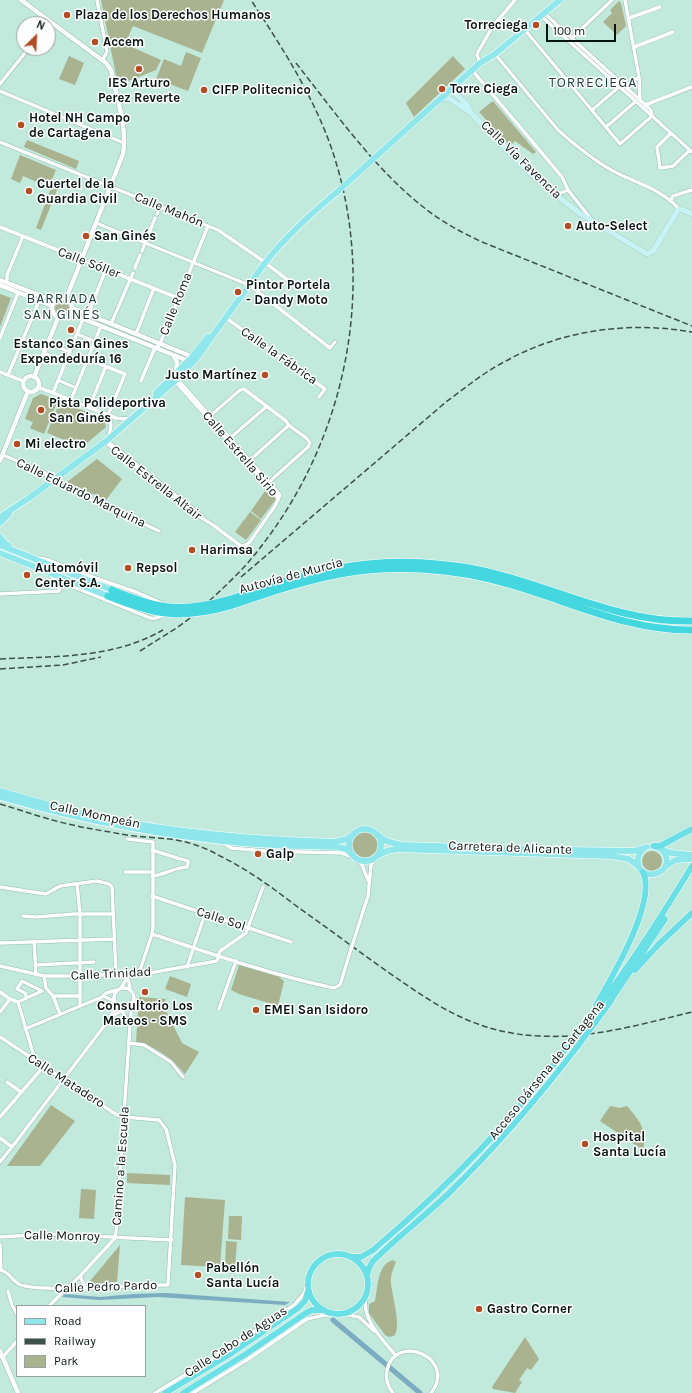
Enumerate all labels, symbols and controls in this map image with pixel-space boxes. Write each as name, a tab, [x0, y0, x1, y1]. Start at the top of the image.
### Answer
place label: Plaza de los Derechos Humanos	[75, 7, 271, 23]
marker: Plaza de los Derechos Humanos	[62, 10, 72, 20]
north arrow	[16, 16, 56, 56]
scale bar	[548, 16, 618, 42]
place label: Torreciega	[465, 17, 528, 33]
text: N	[34, 18, 47, 33]
marker: Torreciega	[531, 20, 541, 30]
text: 100 m	[553, 24, 585, 38]
place label: Accem	[103, 34, 144, 50]
marker: Accem	[90, 37, 100, 47]
marker: IES Arturo Perez Reverte	[134, 64, 144, 74]
place label: IES Arturo Perez Reverte	[98, 75, 180, 106]
district label: TORRECIEGA	[549, 75, 637, 91]
place label: Torre Ciega	[450, 81, 518, 97]
place label: CIFP Politecnico	[212, 82, 311, 98]
marker: Torre Ciega	[437, 84, 447, 94]
marker: CIFP Politecnico	[199, 85, 209, 95]
place label: Hotel NH Campo de Cartagena	[29, 110, 130, 141]
street label: Calle Vía Favencia	[477, 118, 565, 202]
marker: Hotel NH Campo de Cartagena	[16, 120, 26, 130]
place label: Cuertel de la Guardia Civil	[37, 176, 117, 207]
marker: Cuertel de la Guardia Civil	[24, 186, 34, 196]
street label: Calle Mahón	[132, 189, 206, 231]
place label: Auto-Select	[576, 218, 648, 234]
marker: Auto-Select	[563, 221, 573, 231]
place label: San Ginés	[94, 228, 156, 244]
marker: San Ginés	[81, 231, 91, 241]
street label: Calle Sóller	[55, 244, 123, 282]
street label: Calle Roma	[156, 270, 196, 338]
place label: Pintor Portela - Dandy Moto	[246, 277, 330, 308]
marker: Pintor Portela - Dandy Moto	[233, 287, 243, 297]
district label: BARRIADA SAN GINÉS	[23, 291, 101, 324]
street label: Calle la Fábrica	[238, 324, 320, 388]
marker: Estanco San Gines Expendeduría 16	[66, 325, 76, 335]
place label: Estanco San Gines Expendeduría 16	[13, 336, 129, 367]
place label: Justo Martínez	[166, 367, 257, 383]
marker: Justo Martínez	[260, 370, 270, 380]
place label: Pista Polideportiva San Ginés	[49, 395, 166, 426]
marker: Pista Polideportiva San Ginés	[36, 405, 46, 415]
street label: Calle Estrella Sirio	[199, 408, 281, 500]
place label: Mi electro	[25, 436, 86, 452]
marker: Mi electro	[12, 439, 22, 449]
street label: Calle Estrella Altair	[107, 442, 205, 524]
street label: Calle Eduardo Marquina	[14, 455, 148, 531]
place label: Harimsa	[200, 542, 253, 558]
marker: Harimsa	[187, 545, 197, 555]
street label: Autovía de Murcia	[237, 555, 345, 597]
place label: Automóvil Center S.A.	[35, 560, 101, 591]
place label: Repsol	[136, 560, 177, 576]
marker: Repsol	[123, 563, 133, 573]
marker: Automóvil Center S.A.	[22, 570, 32, 580]
street label: Calle Mompeán	[49, 798, 141, 832]
street label: Carretera de Alicante	[448, 838, 572, 858]
place label: Galp	[266, 846, 294, 862]
marker: Galp	[253, 849, 263, 859]
street label: Calle Sol	[194, 904, 248, 934]
street label: Calle Trinidad	[70, 964, 152, 984]
marker: Consultorio Los Mateos - SMS	[140, 987, 150, 997]
street label: Acceso Dársena de Cartagena	[486, 997, 608, 1143]
place label: Consultorio Los Mateos - SMS	[97, 998, 193, 1029]
place label: EMEI San Isidoro	[264, 1002, 368, 1018]
marker: EMEI San Isidoro	[251, 1005, 261, 1015]
street label: Calle Matadero	[25, 1050, 107, 1112]
street label: Camino a la Escuela	[109, 1106, 133, 1226]
place label: Hospital Santa Lucía	[593, 1129, 666, 1160]
marker: Hospital Santa Lucía	[580, 1139, 590, 1149]
street label: Calle Monroy	[24, 1228, 100, 1244]
place label: Pabellón Santa Lucía	[206, 1260, 279, 1291]
marker: Pabellón Santa Lucía	[193, 1270, 203, 1280]
street label: Calle Pedro Pardo	[55, 1277, 157, 1297]
place label: Gastro Corner	[487, 1301, 572, 1317]
street label: Calle Cabo de Aguas	[182, 1303, 290, 1381]
marker: Gastro Corner	[474, 1304, 484, 1314]
legend	[16, 1305, 146, 1377]
text: Road	[54, 1314, 82, 1328]
text: Railway	[54, 1334, 96, 1348]
text: Park	[54, 1354, 78, 1368]

